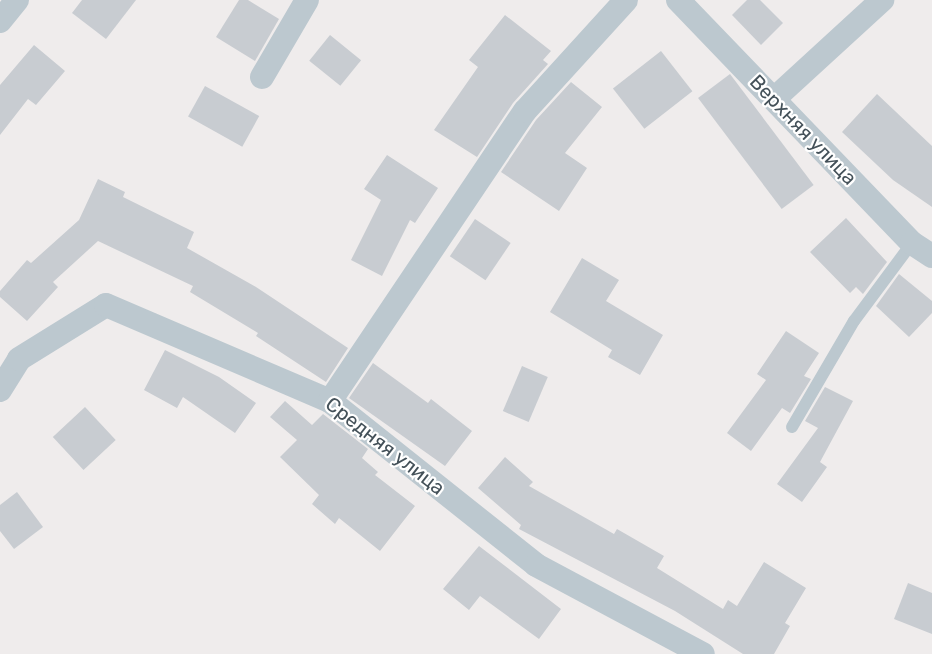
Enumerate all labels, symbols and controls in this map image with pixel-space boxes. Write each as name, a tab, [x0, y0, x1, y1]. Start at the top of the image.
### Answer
street label: Верхняя улица	[744, 70, 862, 190]
street label: Средняя улица	[321, 392, 449, 500]

